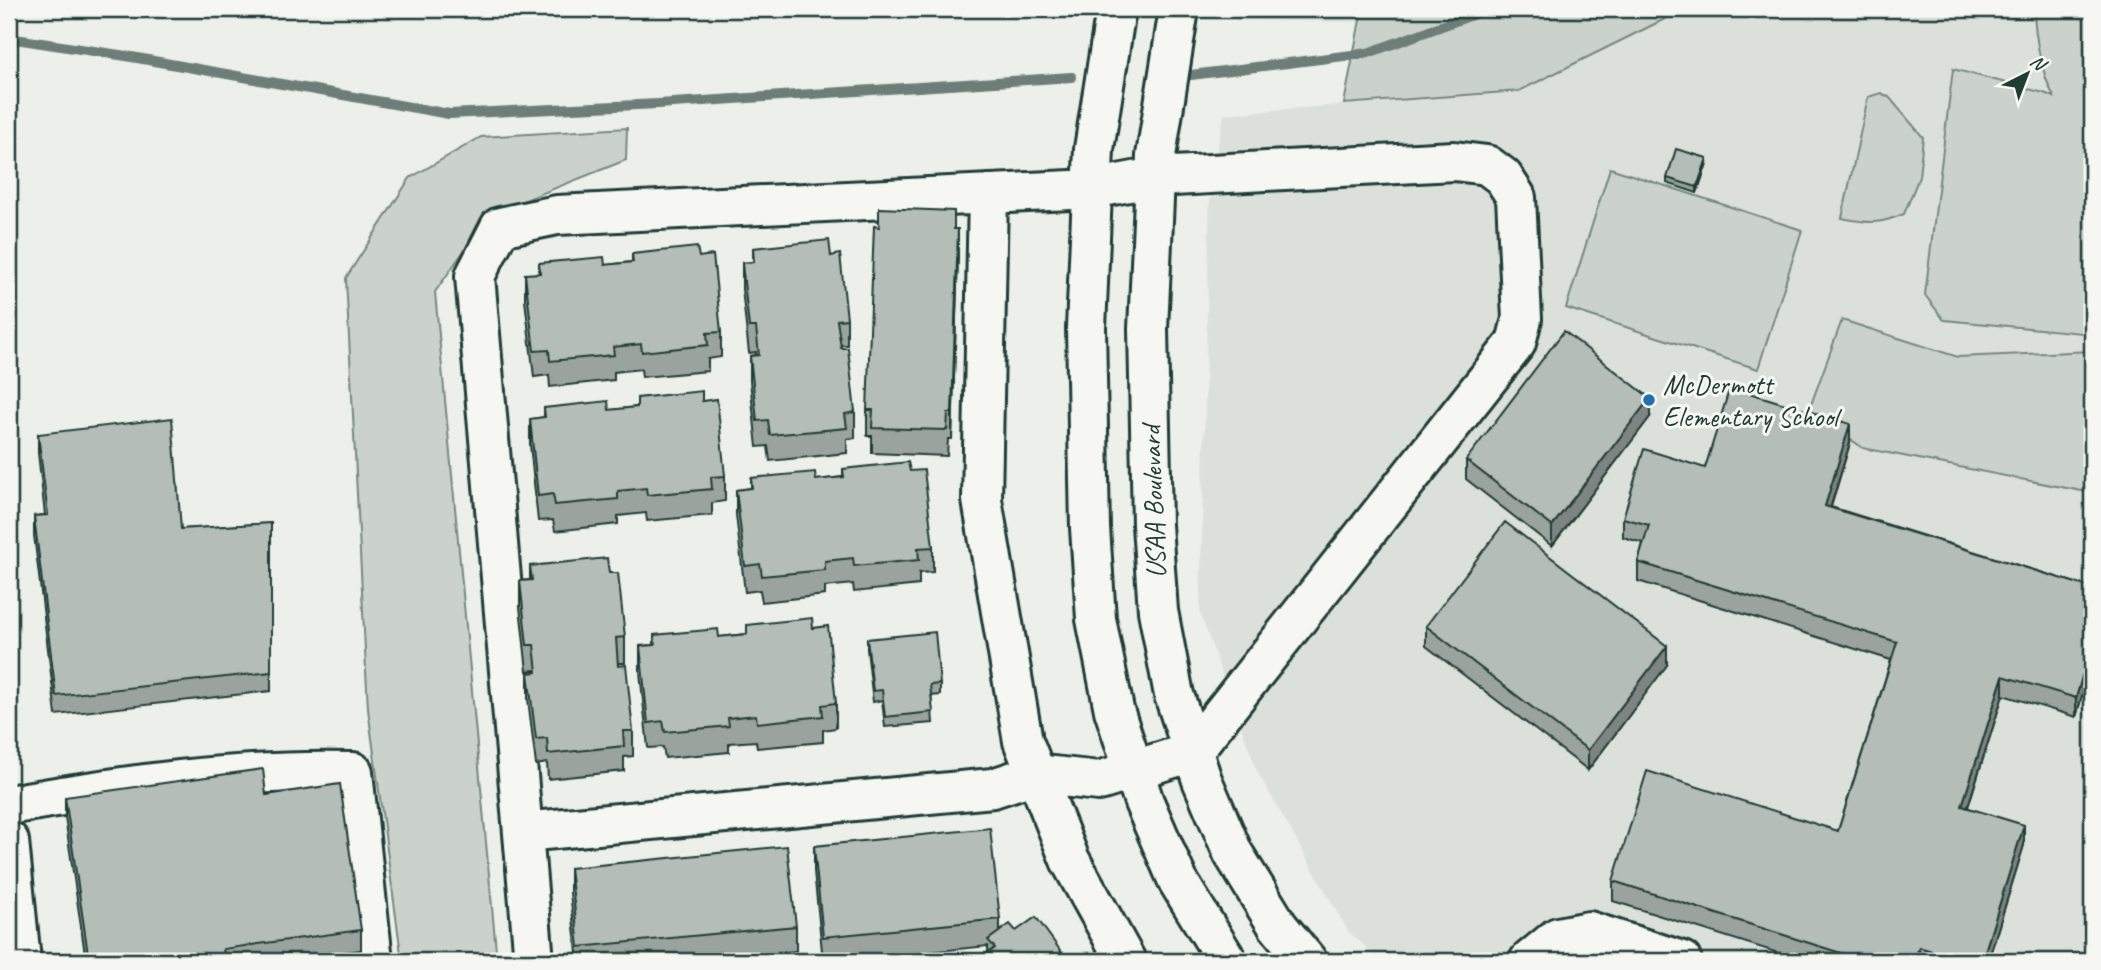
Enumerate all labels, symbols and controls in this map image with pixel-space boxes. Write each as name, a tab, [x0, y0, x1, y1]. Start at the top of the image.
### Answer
north arrow	[1993, 38, 2062, 108]
text: N	[2025, 49, 2053, 77]
place label: McDermott Elementary School	[1663, 367, 1843, 434]
marker: McDermott Elementary School	[1641, 392, 1657, 408]
street label: USAA Boulevard	[1133, 421, 1173, 579]

